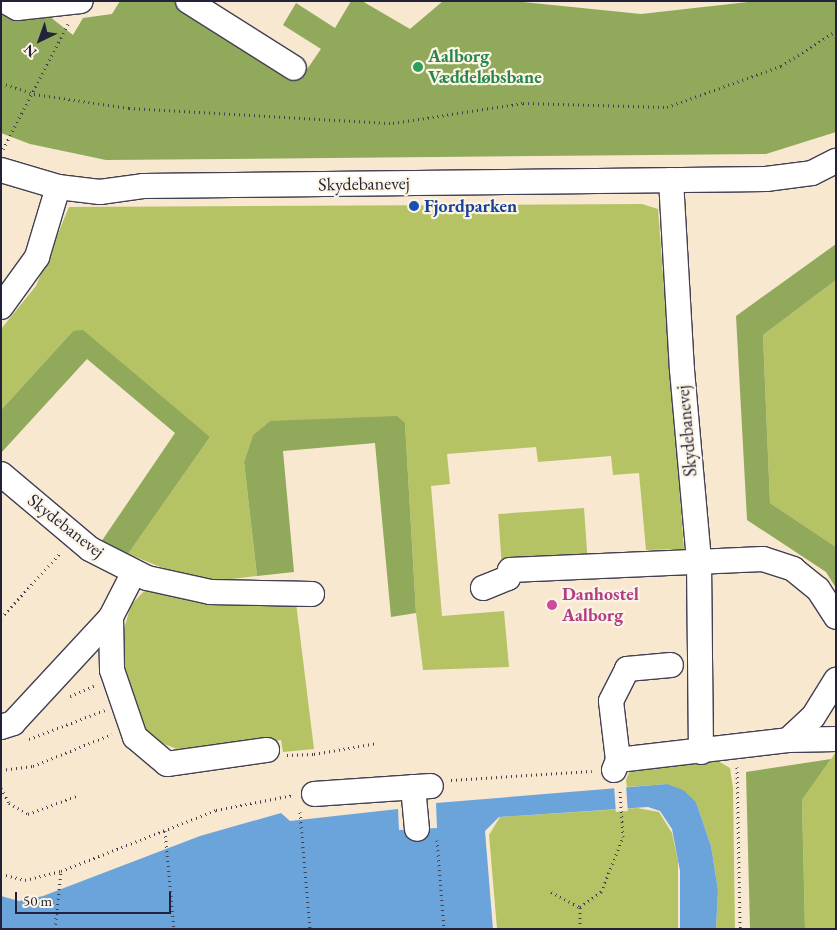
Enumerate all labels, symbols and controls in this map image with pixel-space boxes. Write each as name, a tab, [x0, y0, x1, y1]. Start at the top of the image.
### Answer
north arrow	[15, 15, 65, 65]
text: N	[20, 41, 40, 62]
place label: Aalborg Væddeløbsbane	[428, 46, 542, 88]
marker: Aalborg Væddeløbsbane	[412, 61, 424, 73]
street label: Skydebanevej	[318, 172, 410, 196]
place label: Fjordparken	[424, 195, 517, 217]
marker: Fjordparken	[408, 200, 420, 212]
street label: Skydebanevej	[672, 384, 702, 478]
street label: Skydebanevej	[23, 489, 109, 563]
place label: Danhostel Aalborg	[562, 584, 639, 626]
marker: Danhostel Aalborg	[546, 599, 558, 611]
scale bar	[18, 882, 174, 914]
text: 50 m	[23, 891, 52, 910]

